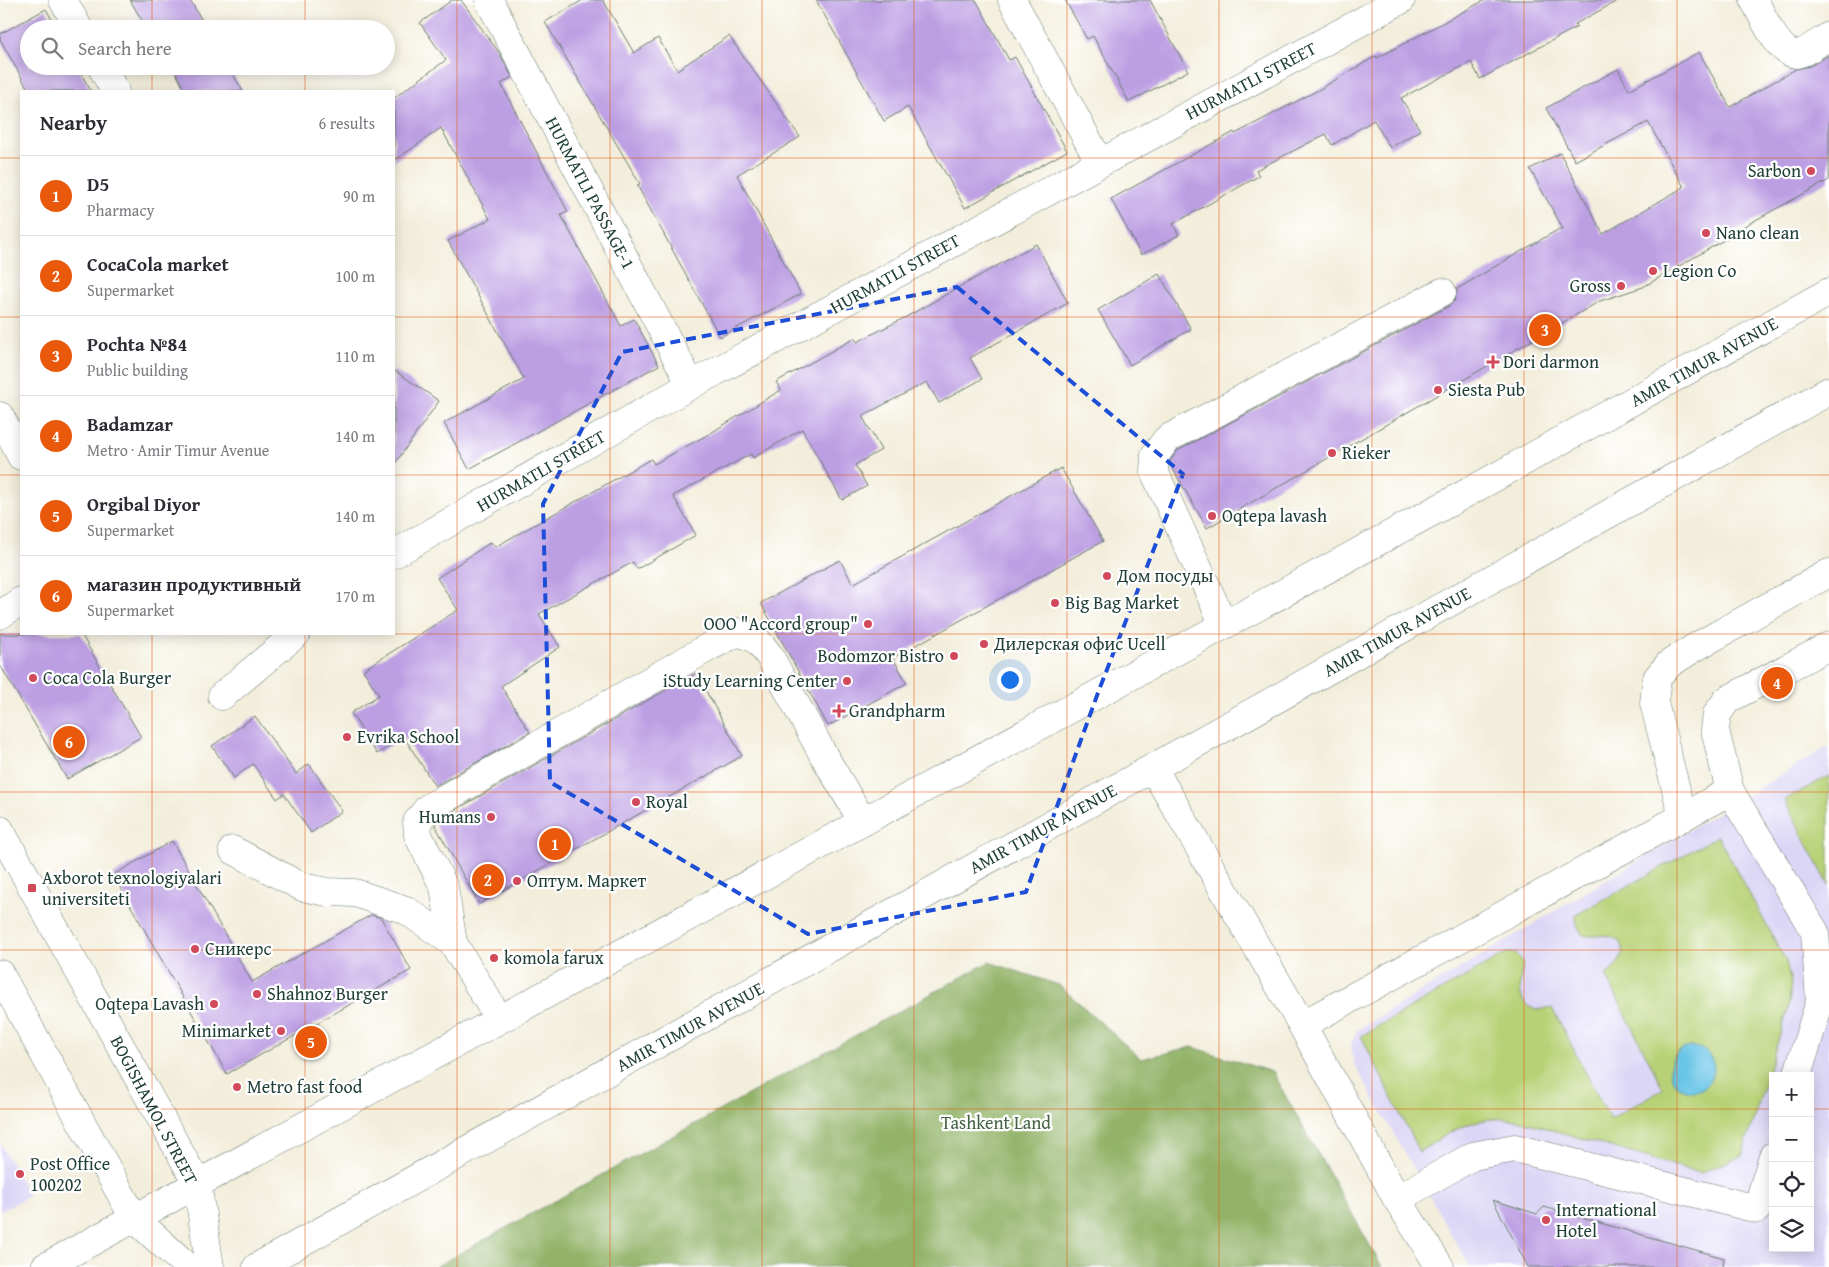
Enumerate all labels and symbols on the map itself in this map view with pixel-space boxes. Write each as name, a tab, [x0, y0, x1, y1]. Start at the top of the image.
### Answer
street label: HURMATLI STREET	[1180, 35, 1321, 126]
street label: HURMATLI PASSAGE-1	[539, 112, 642, 274]
place label: Sarbon	[1748, 157, 1801, 184]
marker: Sarbon	[1805, 165, 1817, 177]
place label: Nano clean	[1716, 219, 1799, 246]
street label: HURMATLI STREET	[825, 227, 965, 320]
marker: Nano clean	[1700, 227, 1712, 239]
place label: Legion Co	[1663, 257, 1736, 284]
marker: Legion Co	[1647, 265, 1659, 277]
place label: Gross	[1570, 272, 1611, 299]
marker: Gross	[1615, 280, 1627, 292]
street label: AMIR TIMUR AVENUE	[1625, 310, 1783, 413]
pin: 3	[1529, 311, 1561, 349]
place label: Dori darmon	[1503, 348, 1599, 375]
marker: Dori darmon	[1487, 356, 1499, 368]
place label: Siesta Pub	[1448, 376, 1525, 403]
marker: Siesta Pub	[1432, 384, 1444, 396]
street label: HURMATLI STREET	[471, 423, 610, 518]
place label: Rieker	[1342, 439, 1391, 466]
marker: Rieker	[1326, 447, 1338, 459]
place label: Oqtepa lavash	[1222, 502, 1327, 529]
marker: Oqtepa lavash	[1206, 510, 1218, 522]
place label: Дом посуды	[1116, 562, 1214, 589]
marker: Дом посуды	[1101, 570, 1113, 582]
street label: AMIR TIMUR AVENUE	[1318, 580, 1476, 683]
place label: Big Bag Market	[1065, 589, 1180, 616]
marker: Big Bag Market	[1049, 597, 1061, 609]
place label: OOO "Accord group"	[704, 610, 858, 637]
marker: OOO "Accord group"	[862, 618, 874, 630]
place label: Дилерская офис Ucell	[993, 630, 1166, 657]
marker: Дилерская офис Ucell	[978, 638, 990, 650]
place label: Bodomzor Bistro	[818, 642, 944, 669]
marker: Bodomzor Bistro	[948, 650, 960, 662]
place label: Coca Cola Burger	[43, 664, 172, 691]
pin: 4	[1761, 664, 1793, 702]
place label: iStudy Learning Center	[663, 667, 838, 694]
your location	[997, 667, 1023, 693]
marker: Coca Cola Burger	[27, 672, 39, 684]
marker: iStudy Learning Center	[841, 675, 853, 687]
place label: Grandpharm	[849, 697, 946, 724]
marker: Grandpharm	[833, 705, 845, 717]
pin: 6	[53, 723, 85, 761]
place label: Evrika School	[357, 723, 459, 750]
marker: Evrika School	[341, 731, 353, 743]
street label: AMIR TIMUR AVENUE	[964, 777, 1122, 880]
place label: Royal	[646, 788, 688, 815]
marker: Royal	[630, 796, 642, 808]
place label: Humans	[419, 803, 481, 830]
marker: Humans	[485, 811, 497, 823]
pin: 1	[539, 825, 571, 863]
pin: 2	[472, 861, 504, 899]
place label: Axborot texnologiyalari universiteti	[42, 864, 222, 912]
place label: Оптум. Маркет	[527, 867, 646, 894]
marker: Оптум. Маркет	[511, 875, 523, 887]
marker: Axborot texnologiyalari universiteti	[26, 882, 38, 894]
place label: Сникерс	[205, 935, 272, 962]
marker: Сникерс	[189, 943, 201, 955]
place label: komola farux	[504, 944, 605, 971]
marker: komola farux	[488, 952, 500, 964]
street label: AMIR TIMUR AVENUE	[611, 975, 769, 1078]
place label: Shahnoz Burger	[267, 980, 388, 1007]
marker: Shahnoz Burger	[251, 988, 263, 1000]
place label: Oqtepa Lavash	[95, 990, 204, 1017]
marker: Oqtepa Lavash	[208, 998, 220, 1010]
place label: Minimarket	[182, 1017, 272, 1044]
pin: 5	[295, 1023, 327, 1061]
marker: Minimarket	[275, 1025, 287, 1037]
street label: BOGISHAMOL STREET	[104, 1031, 205, 1189]
place label: Metro fast food	[247, 1073, 363, 1100]
marker: Metro fast food	[231, 1081, 243, 1093]
park label: Tashkent Land	[941, 1109, 1051, 1136]
place label: Post Office 100202	[30, 1150, 110, 1198]
marker: Post Office 100202	[14, 1168, 26, 1180]
place label: International Hotel	[1556, 1196, 1657, 1244]
marker: International Hotel	[1540, 1214, 1552, 1226]

